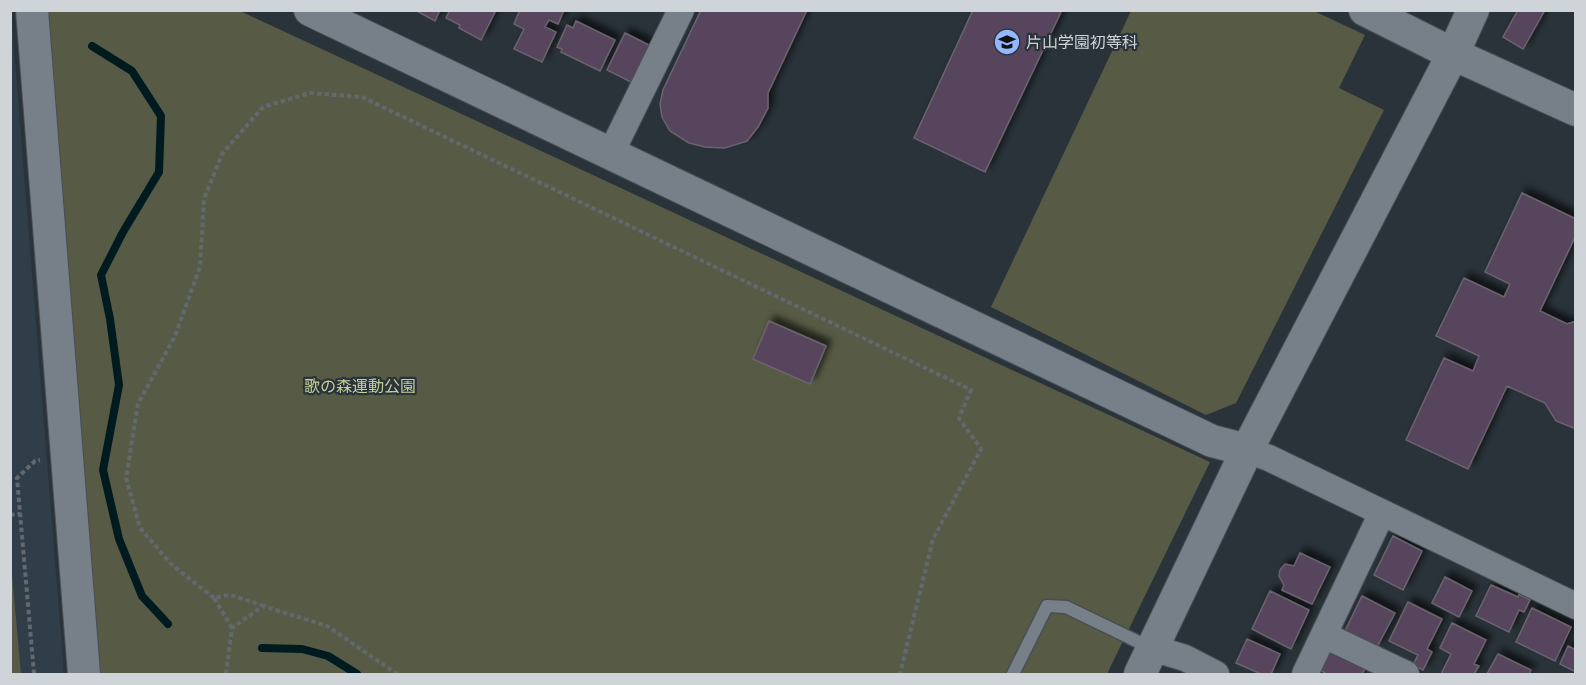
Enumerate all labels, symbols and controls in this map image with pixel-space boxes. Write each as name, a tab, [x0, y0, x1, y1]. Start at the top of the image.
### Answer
school or university icon: 片山学園初等科	[992, 27, 1022, 57]
place label: 片山学園初等科	[1026, 31, 1138, 53]
park label: 歌の森運動公園	[304, 375, 416, 397]

